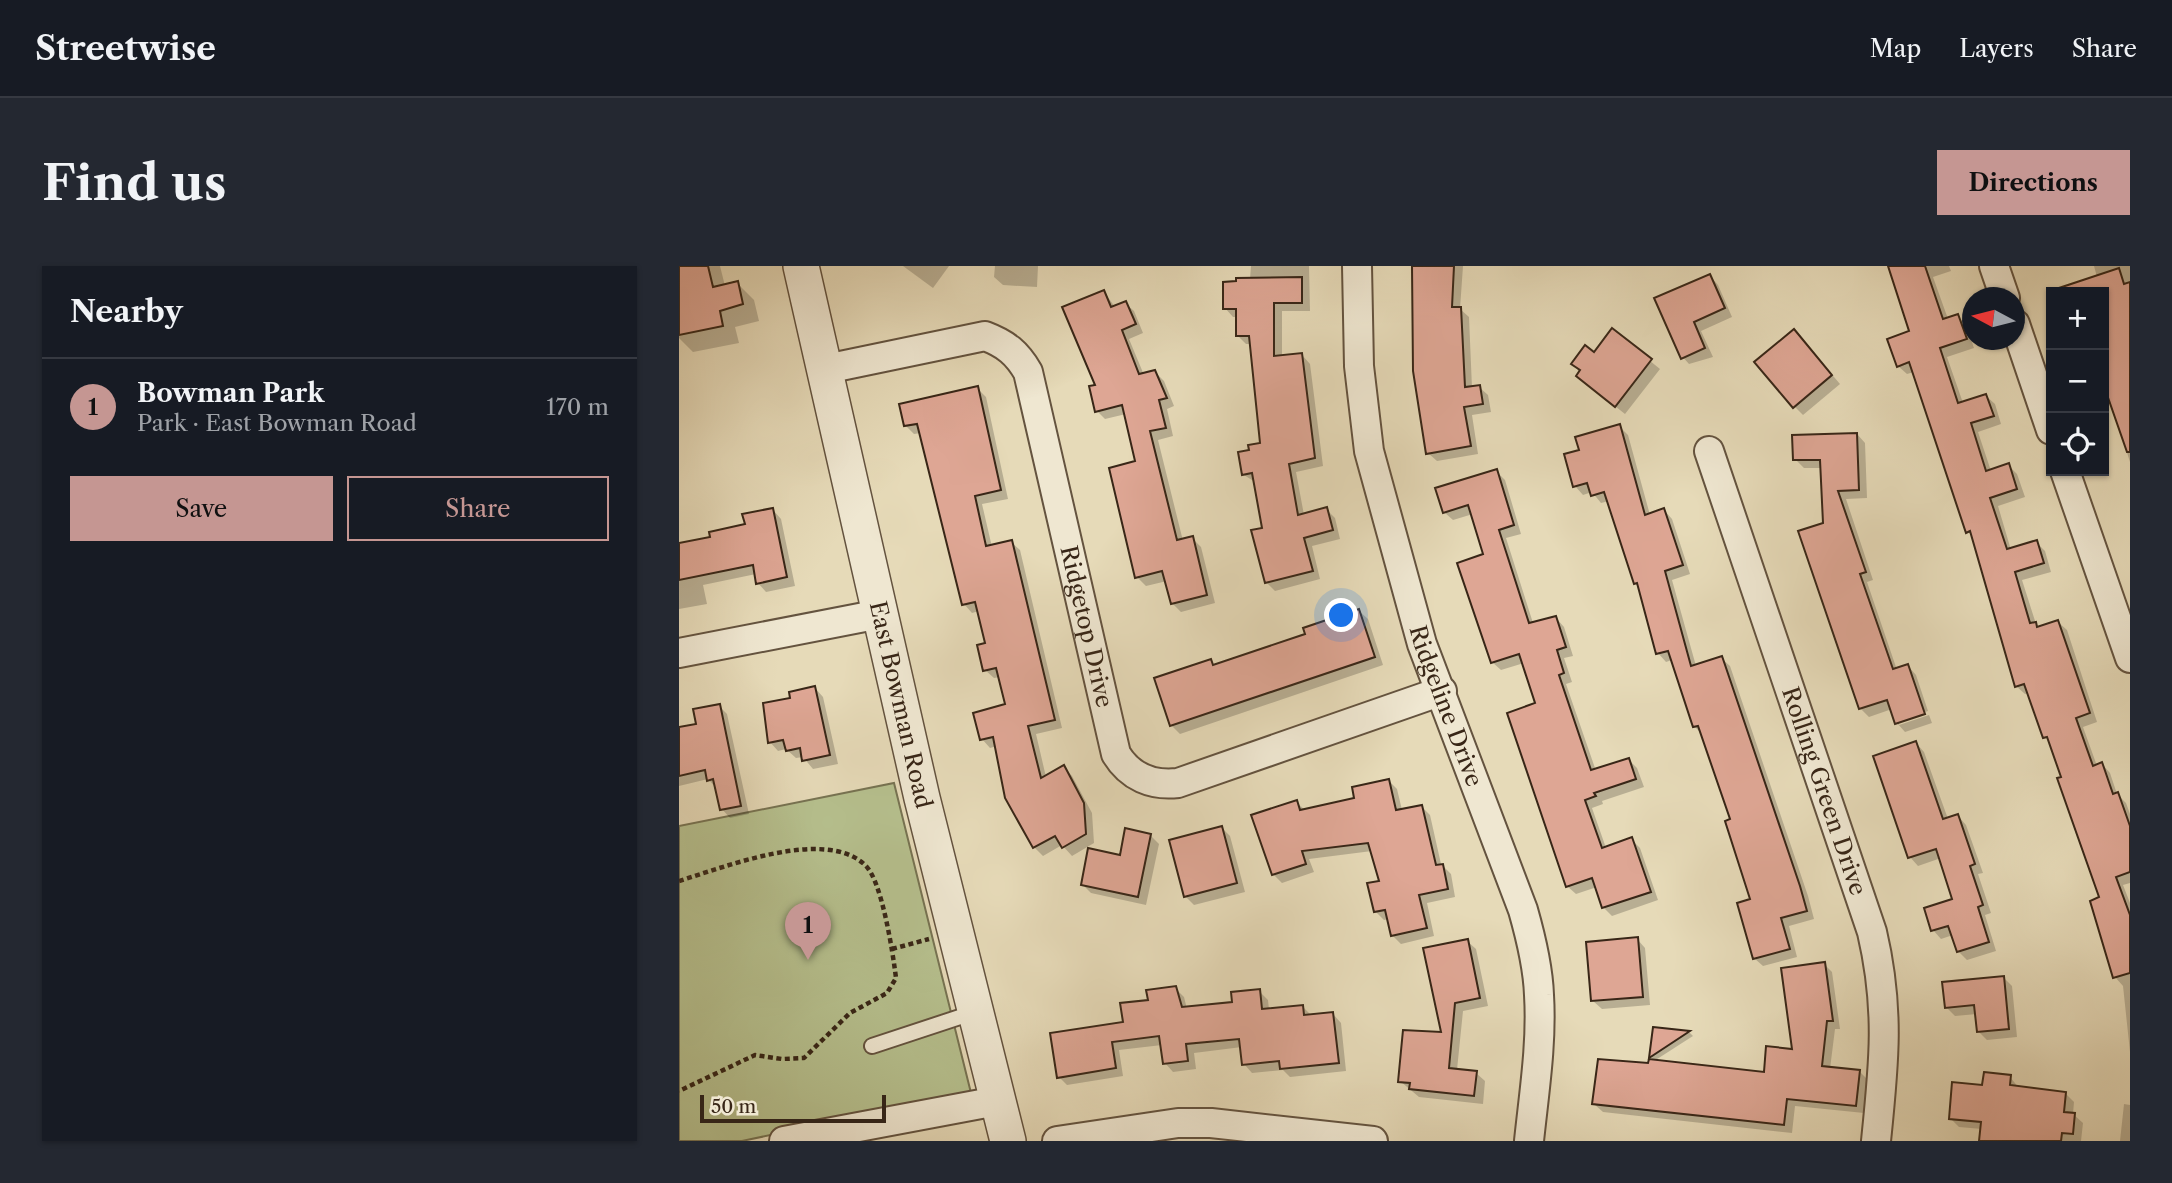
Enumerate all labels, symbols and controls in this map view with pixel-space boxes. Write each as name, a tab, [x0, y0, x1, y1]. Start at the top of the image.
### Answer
text: Streetwise	[35, 28, 216, 69]
text: Map	[1870, 34, 1921, 63]
text: Layers	[1959, 34, 2034, 63]
text: Share	[2072, 34, 2137, 63]
button: Directions	[1937, 150, 2130, 215]
text: Find us	[42, 152, 226, 213]
north arrow	[1962, 287, 2025, 350]
map controls	[2046, 287, 2109, 476]
button: +	[2046, 287, 2109, 350]
text: Nearby	[70, 293, 183, 330]
button: −	[2046, 350, 2109, 413]
text: Bowman Park	[137, 377, 324, 409]
text: 1	[88, 393, 98, 421]
text: 170 m	[546, 393, 609, 421]
text: Park · East Bowman Road	[137, 409, 417, 437]
button: locate	[2046, 413, 2109, 476]
button: Save	[70, 476, 333, 541]
button: Share	[347, 476, 609, 541]
street label: Ridgetop Drive	[1054, 543, 1119, 710]
street label: East Bowman Road	[864, 598, 938, 811]
your location	[1324, 598, 1358, 632]
street label: Ridgeline Drive	[1404, 622, 1489, 790]
street label: Rolling Green Drive	[1776, 683, 1872, 899]
pin: 1	[785, 902, 831, 960]
scale bar	[700, 1092, 885, 1124]
text: 50 m	[711, 1095, 756, 1118]

